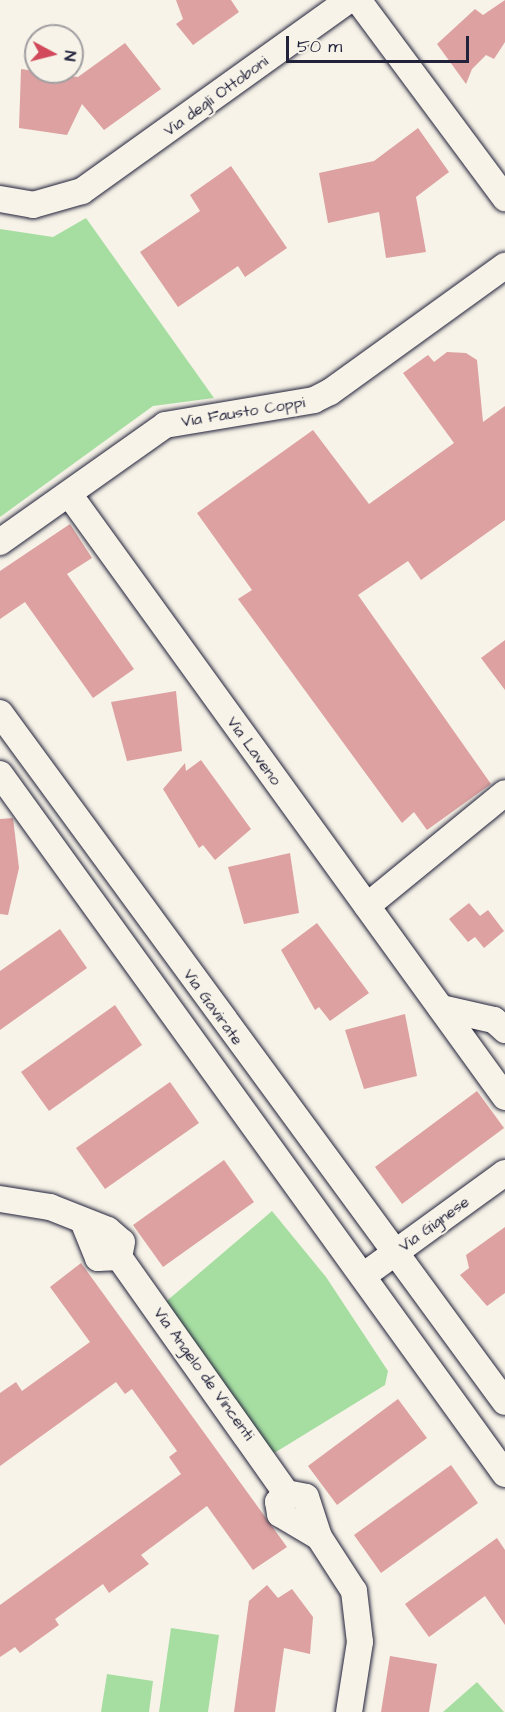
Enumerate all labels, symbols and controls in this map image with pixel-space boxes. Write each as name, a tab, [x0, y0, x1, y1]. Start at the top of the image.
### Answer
north arrow	[24, 24, 84, 84]
scale bar	[289, 24, 472, 62]
text: 50 m	[297, 34, 342, 59]
text: N	[58, 50, 81, 62]
street label: Via degli Ottoboni	[160, 52, 272, 140]
street label: Via Fausto Coppi	[180, 393, 306, 431]
street label: Via Laveno	[223, 713, 285, 789]
street label: Via Gavirate	[179, 965, 247, 1049]
street label: Via Gignese	[395, 1192, 473, 1256]
street label: Via Angelo de Vincenti	[149, 1304, 259, 1444]

